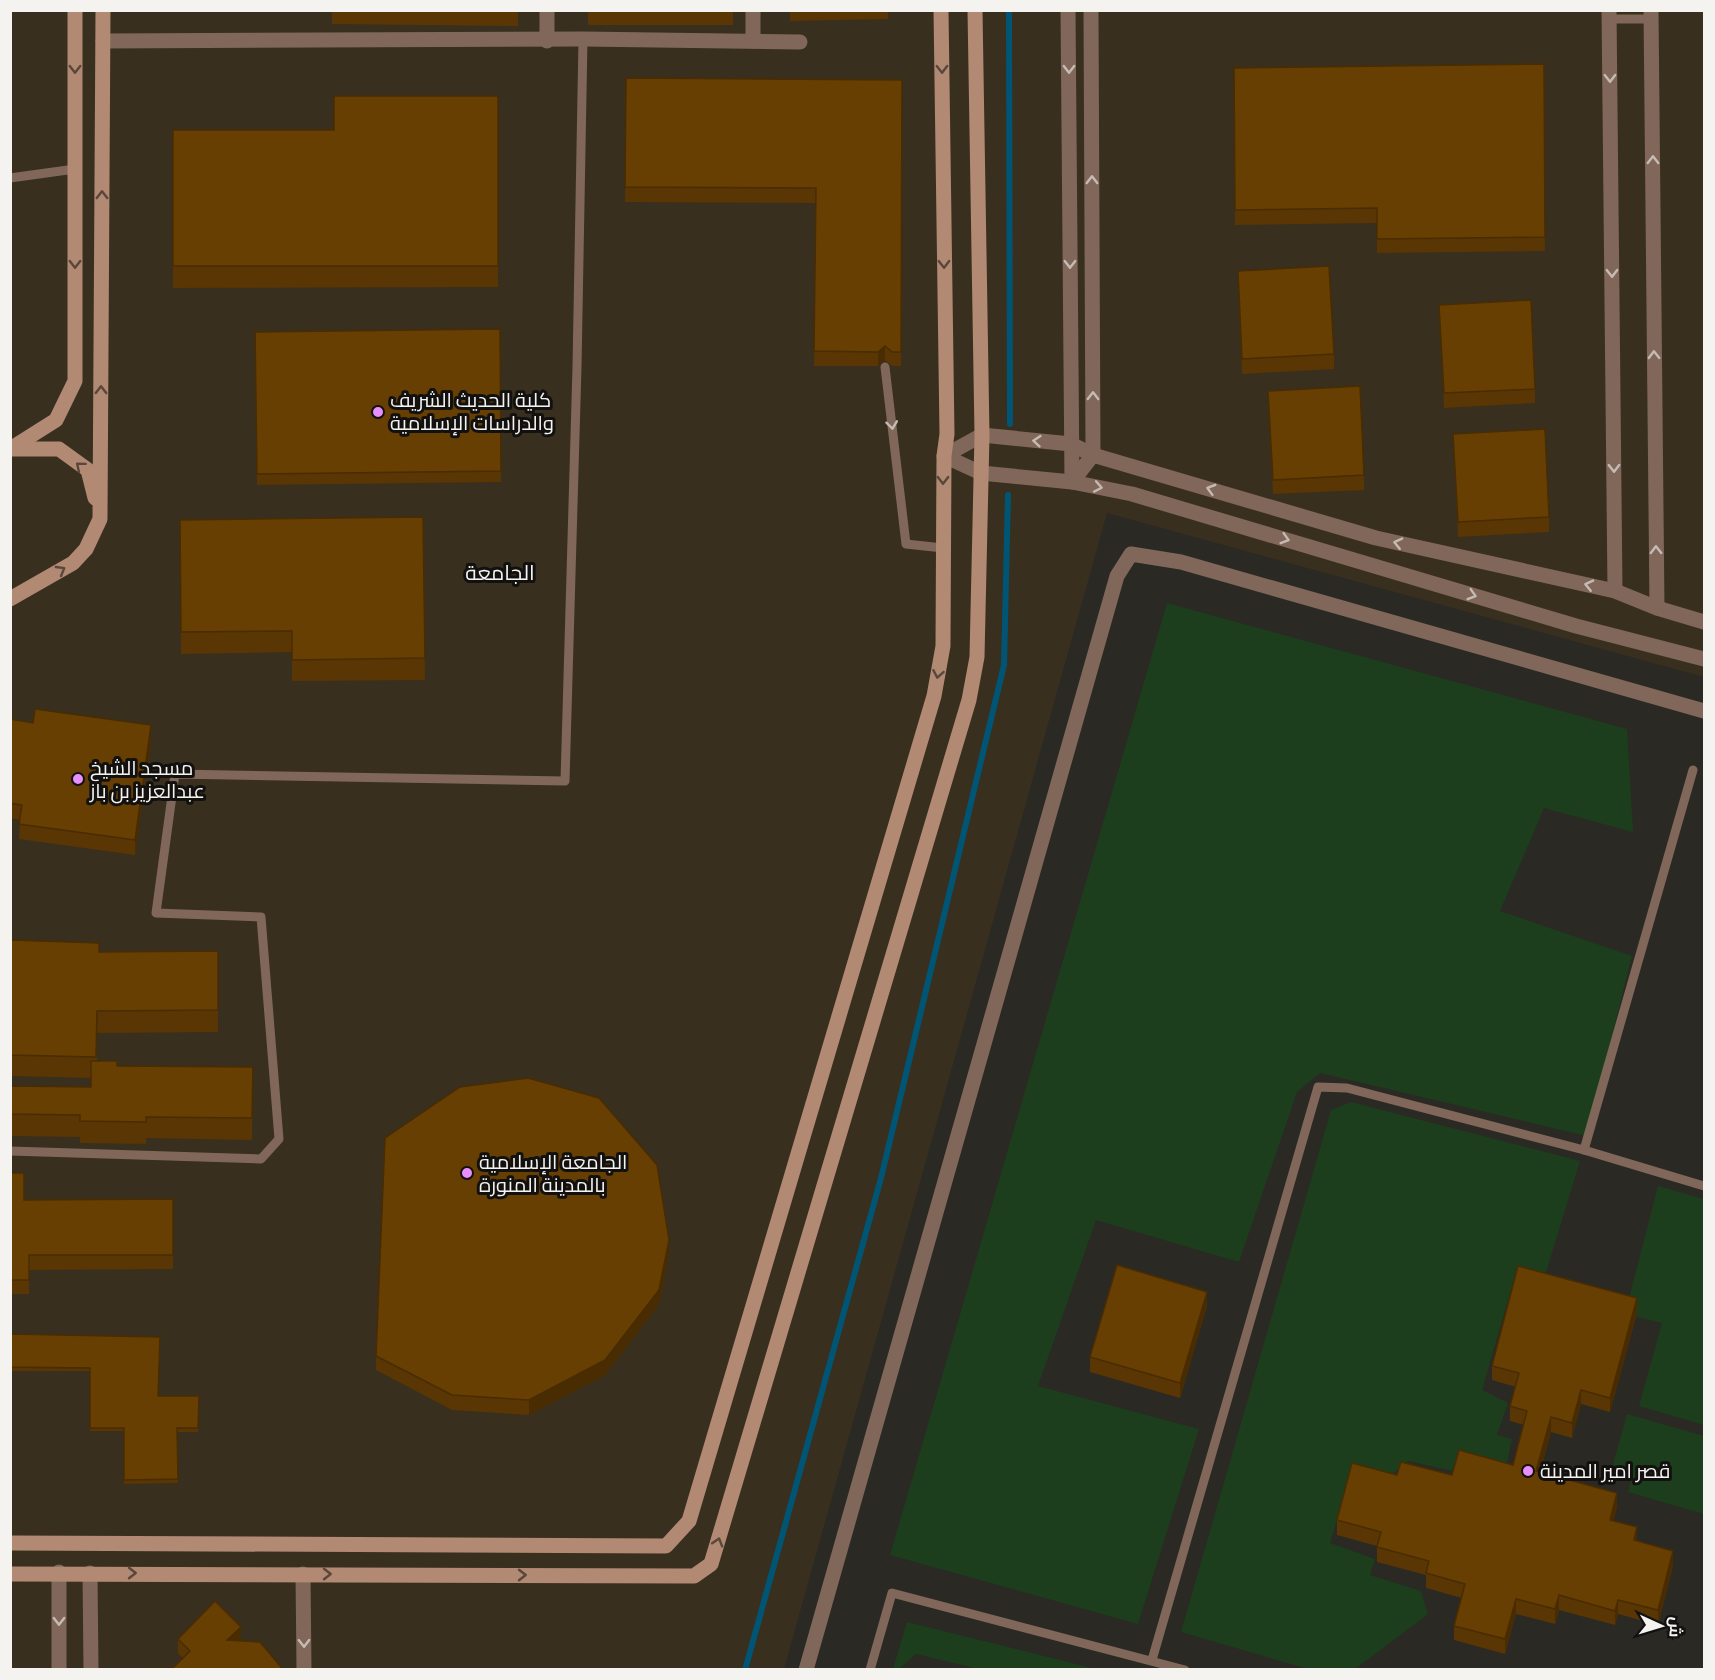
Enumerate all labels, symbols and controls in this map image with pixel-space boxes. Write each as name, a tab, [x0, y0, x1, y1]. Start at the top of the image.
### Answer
one-way arrow	[69, 64, 81, 73]
one-way arrow	[936, 64, 948, 73]
one-way arrow	[1063, 64, 1075, 73]
one-way arrow	[1604, 73, 1616, 82]
one-way arrow	[1646, 155, 1659, 164]
one-way arrow	[1086, 176, 1098, 185]
one-way arrow	[96, 190, 108, 199]
one-way arrow	[69, 259, 81, 268]
one-way arrow	[938, 259, 951, 268]
one-way arrow	[1064, 259, 1076, 268]
one-way arrow	[1606, 268, 1618, 277]
one-way arrow	[1648, 350, 1660, 359]
one-way arrow	[95, 385, 107, 394]
place label: كلية الحديث الشريف والدراسات الإسلامية	[390, 386, 554, 436]
one-way arrow	[1087, 392, 1099, 401]
marker: كلية الحديث الشريف والدراسات الإسلامية	[371, 405, 385, 419]
one-way arrow	[885, 420, 898, 429]
one-way arrow	[1033, 435, 1042, 448]
one-way arrow	[76, 462, 87, 473]
one-way arrow	[1608, 463, 1620, 472]
one-way arrow	[937, 475, 950, 484]
one-way arrow	[1092, 480, 1102, 493]
one-way arrow	[1206, 484, 1217, 496]
one-way arrow	[1279, 532, 1290, 544]
one-way arrow	[1394, 537, 1404, 550]
one-way arrow	[1650, 545, 1662, 554]
district label: الجامعة	[465, 558, 535, 586]
one-way arrow	[55, 566, 66, 577]
one-way arrow	[1584, 580, 1594, 593]
one-way arrow	[1466, 588, 1477, 600]
one-way arrow	[932, 669, 945, 679]
place label: مسجد الشيخ عبدالعزيز بن باز	[89, 754, 205, 804]
marker: مسجد الشيخ عبدالعزيز بن باز	[71, 772, 85, 786]
place label: الجامعة الإسلامية بالمدينة المنورة	[479, 1148, 627, 1198]
marker: الجامعة الإسلامية بالمدينة المنورة	[460, 1166, 474, 1180]
place label: قصر امير المدينة	[1540, 1457, 1670, 1484]
marker: قصر امير المدينة	[1521, 1464, 1535, 1478]
one-way arrow	[711, 1537, 723, 1548]
one-way arrow	[127, 1567, 136, 1579]
one-way arrow	[322, 1568, 331, 1580]
one-way arrow	[517, 1569, 526, 1581]
north arrow	[1631, 1596, 1691, 1656]
one-way arrow	[53, 1616, 65, 1625]
text: ش	[1664, 1616, 1688, 1638]
one-way arrow	[298, 1638, 310, 1647]

